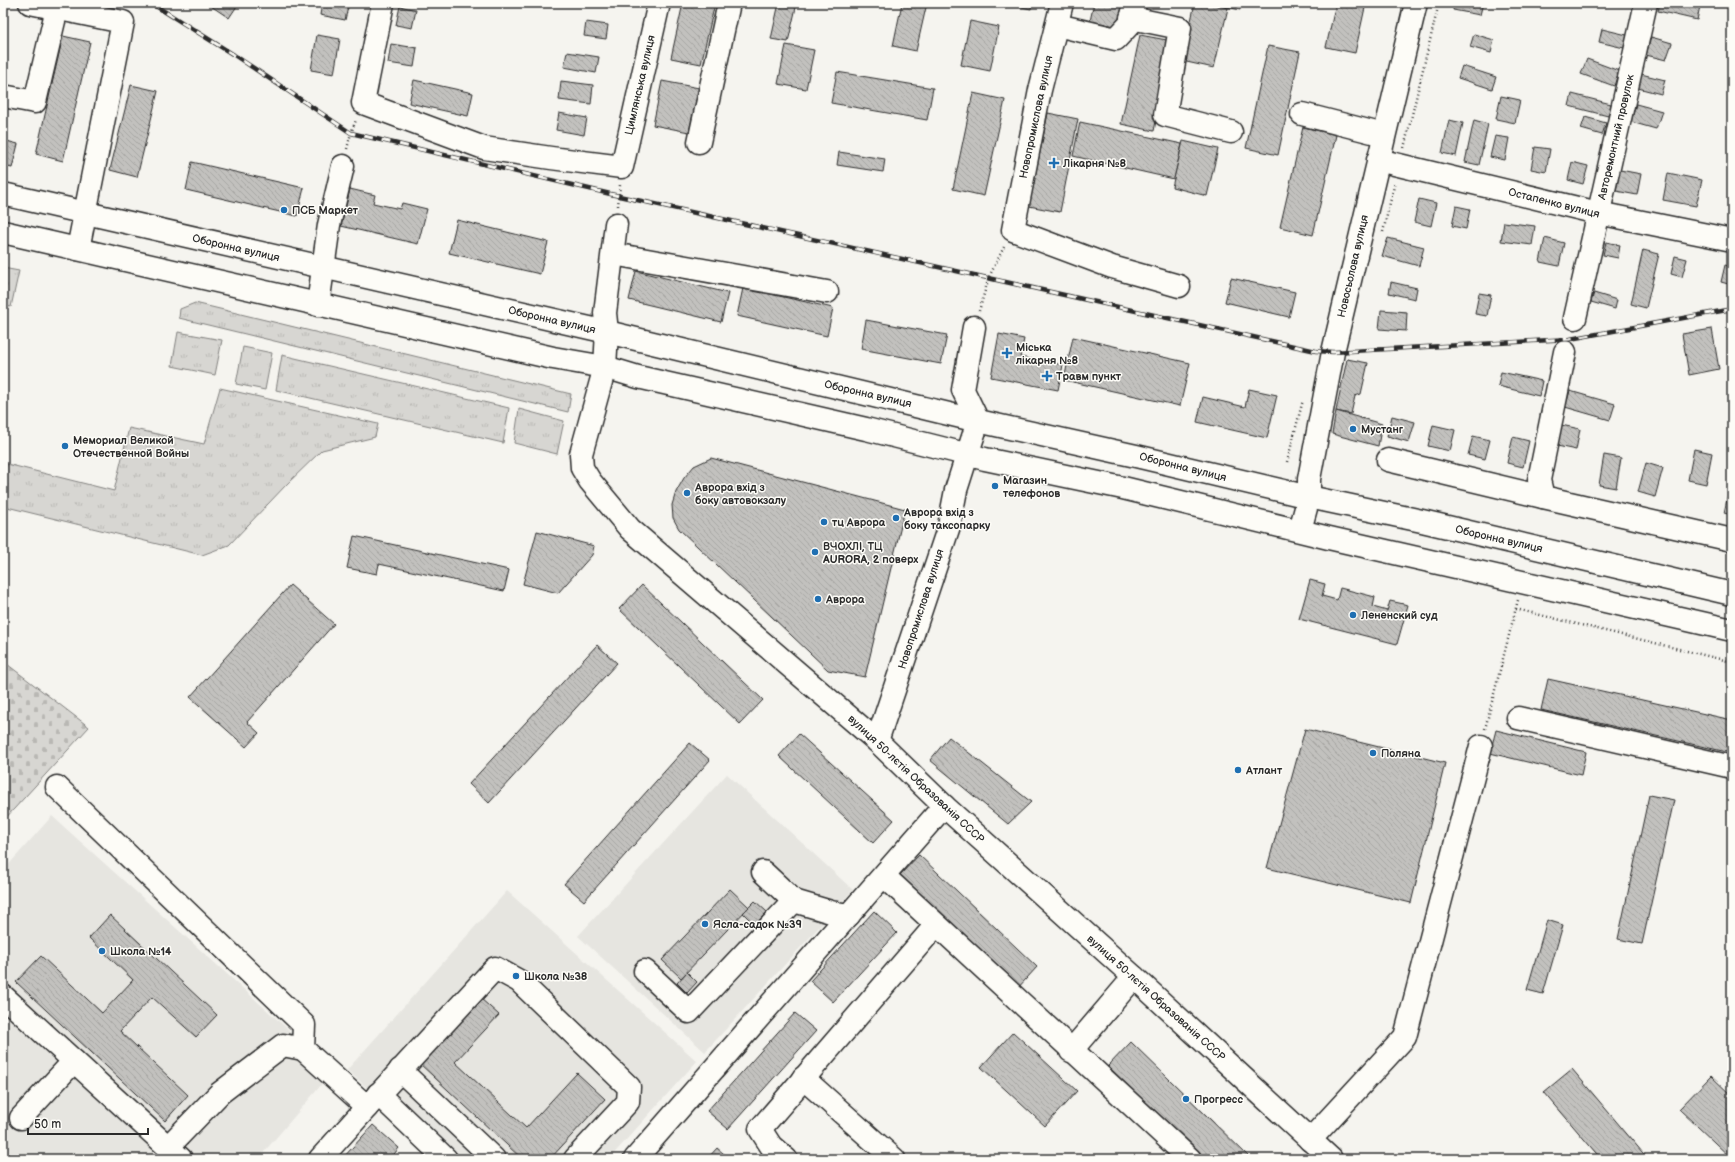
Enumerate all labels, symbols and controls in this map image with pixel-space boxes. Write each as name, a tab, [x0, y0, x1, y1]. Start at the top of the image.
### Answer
street label: Цимлянська вулиця	[622, 34, 658, 136]
street label: Новопромислова вулиця	[1017, 54, 1055, 180]
street label: Авторемонтний провулок	[1595, 73, 1637, 202]
marker: Лікарня №8	[1048, 157, 1060, 169]
place label: Лікарня №8	[1062, 157, 1127, 170]
street label: Остапенко вулиця	[1507, 185, 1601, 221]
place label: ПСБ Маркет	[292, 204, 359, 217]
marker: ПСБ Маркет	[279, 205, 289, 215]
street label: Новосьолова вулиця	[1335, 213, 1371, 319]
street label: Оборонна вулиця	[191, 232, 281, 264]
street label: Оборонна вулиця	[507, 304, 597, 336]
place label: Міська лікарня №8	[1015, 341, 1079, 367]
marker: Міська лікарня №8	[1001, 347, 1013, 359]
marker: Травм пункт	[1041, 370, 1053, 382]
place label: Травм пункт	[1056, 370, 1122, 383]
street label: Оборонна вулиця	[823, 378, 913, 410]
place label: Мустанг	[1361, 423, 1404, 436]
marker: Мустанг	[1348, 424, 1358, 434]
place label: Мемориал Великой Отечественной Войны	[73, 434, 189, 460]
marker: Мемориал Великой Отечественной Войны	[60, 441, 70, 451]
street label: Оборонна вулиця	[1138, 450, 1228, 484]
place label: Магазин телефонов	[1003, 474, 1060, 500]
place label: Аврора вхід з боку автовокзалу	[694, 481, 787, 507]
marker: Магазин телефонов	[990, 481, 1000, 491]
marker: Аврора вхід з боку автовокзалу	[682, 488, 692, 498]
place label: Аврора вхід з боку таксопарку	[903, 506, 991, 532]
marker: Аврора вхід з боку таксопарку	[891, 513, 901, 523]
place label: тц Аврора	[832, 516, 886, 529]
marker: тц Аврора	[819, 517, 829, 527]
street label: Оборонна вулиця	[1454, 523, 1544, 555]
place label: ВЧОХЛІ, ТЦ AURORA, 2 поверх	[822, 540, 918, 566]
marker: ВЧОХЛІ, ТЦ AURORA, 2 поверх	[810, 547, 820, 557]
street label: Новопромислова вулиця	[895, 547, 947, 671]
place label: Аврора	[825, 593, 865, 606]
marker: Аврора	[813, 594, 823, 604]
place label: Лененский суд	[1360, 609, 1438, 622]
marker: Лененский суд	[1348, 610, 1358, 620]
street label: вулиця 50-лєтія Образованія СССР	[845, 712, 987, 846]
place label: Поляна	[1381, 747, 1421, 760]
marker: Поляна	[1368, 748, 1378, 758]
place label: Атлант	[1245, 764, 1283, 777]
marker: Атлант	[1233, 765, 1243, 775]
place label: Ясла-садок №39	[713, 918, 802, 931]
marker: Ясла-садок №39	[700, 919, 710, 929]
street label: вулиця 50-лєтія Образованія СССР	[1084, 932, 1228, 1064]
place label: Школа №14	[110, 945, 172, 958]
marker: Школа №14	[97, 946, 107, 956]
place label: Школа №38	[524, 970, 588, 983]
marker: Школа №38	[511, 971, 521, 981]
place label: Прогресс	[1194, 1093, 1243, 1106]
marker: Прогресс	[1181, 1094, 1191, 1104]
scale bar	[28, 1110, 148, 1136]
text: 50 m	[34, 1117, 61, 1132]

